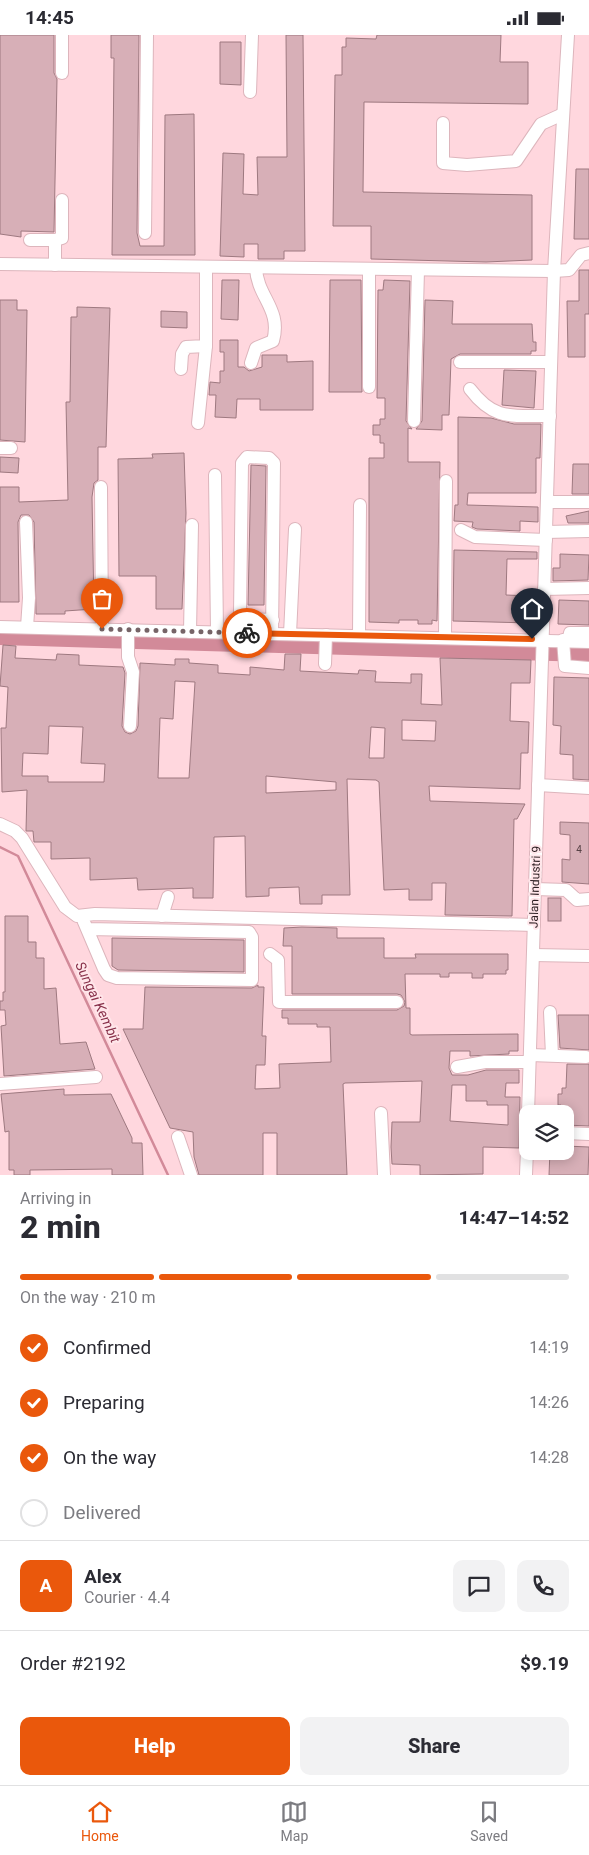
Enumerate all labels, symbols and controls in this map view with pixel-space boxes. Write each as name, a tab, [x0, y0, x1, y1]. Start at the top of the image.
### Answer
text: 14:45	[25, 6, 74, 29]
pin	[81, 578, 123, 629]
icon: bag	[88, 585, 116, 613]
pin	[511, 588, 553, 639]
icon: home	[518, 595, 546, 623]
courier	[222, 608, 272, 658]
icon: bike	[233, 619, 261, 647]
house number: 4	[576, 844, 582, 855]
street label: Jalan Industri 9	[527, 846, 543, 928]
water label: Sungai Kembit	[72, 959, 124, 1046]
map controls	[519, 1105, 574, 1160]
button: layers	[519, 1105, 574, 1160]
text: Arriving in	[20, 1189, 91, 1208]
text: 14:47–14:52	[458, 1206, 569, 1229]
text: 2 min	[20, 1208, 101, 1246]
text: On the way · 210 m	[20, 1288, 156, 1307]
icon: check	[20, 1334, 48, 1362]
text: Confirmed	[63, 1336, 151, 1359]
text: 14:19	[529, 1338, 569, 1357]
icon: check	[20, 1389, 48, 1417]
text: Preparing	[63, 1391, 145, 1414]
text: 14:26	[529, 1393, 569, 1412]
icon: check	[20, 1444, 48, 1472]
text: On the way	[63, 1446, 156, 1469]
text: 14:28	[529, 1448, 569, 1467]
text: Delivered	[63, 1501, 141, 1524]
button: chat	[453, 1560, 505, 1612]
button: phone	[517, 1560, 569, 1612]
text: Alex	[84, 1565, 122, 1588]
text: A	[40, 1574, 52, 1597]
text: Courier · 4.4	[84, 1588, 170, 1607]
text: Order #2192	[20, 1652, 126, 1675]
text: $9.19	[520, 1652, 569, 1675]
button: Help	[20, 1717, 290, 1775]
button: Share	[300, 1717, 569, 1775]
tab: Home	[81, 1798, 119, 1844]
tab: Map	[280, 1798, 308, 1844]
tab: Saved	[470, 1798, 508, 1844]

